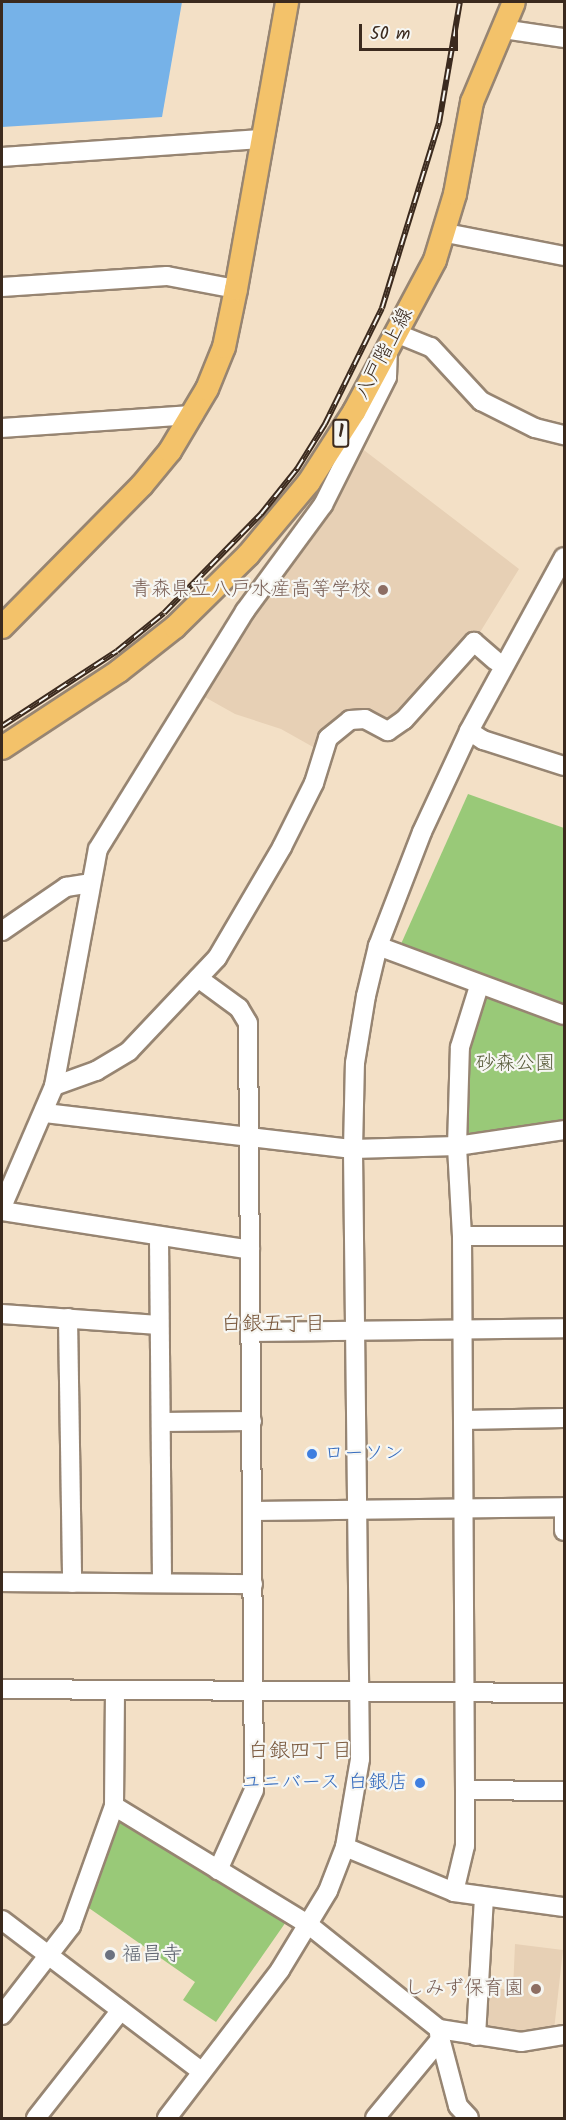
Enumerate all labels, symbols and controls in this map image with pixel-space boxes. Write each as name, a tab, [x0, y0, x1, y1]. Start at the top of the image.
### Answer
scale bar	[362, 12, 461, 50]
text: 50 m	[370, 20, 410, 49]
street label: 八戸階上線	[351, 304, 419, 404]
road number: 1	[332, 418, 350, 448]
place label: 青森県立八戸水産高等学校	[131, 578, 371, 602]
marker: 青森県立八戸水産高等学校	[376, 583, 390, 597]
park label: 砂森公園	[475, 1052, 555, 1076]
district label: 白銀五丁目	[221, 1312, 325, 1338]
place label: ローソン	[324, 1442, 404, 1466]
marker: ローソン	[305, 1447, 319, 1461]
district label: 白銀四丁目	[248, 1739, 352, 1765]
place label: ユニバース 白銀店	[240, 1771, 408, 1795]
marker: ユニバース 白銀店	[413, 1776, 427, 1790]
place label: 福昌寺	[122, 1943, 182, 1967]
marker: 福昌寺	[103, 1948, 117, 1962]
place label: しみず保育園	[404, 1977, 524, 2001]
marker: しみず保育園	[529, 1982, 543, 1996]

